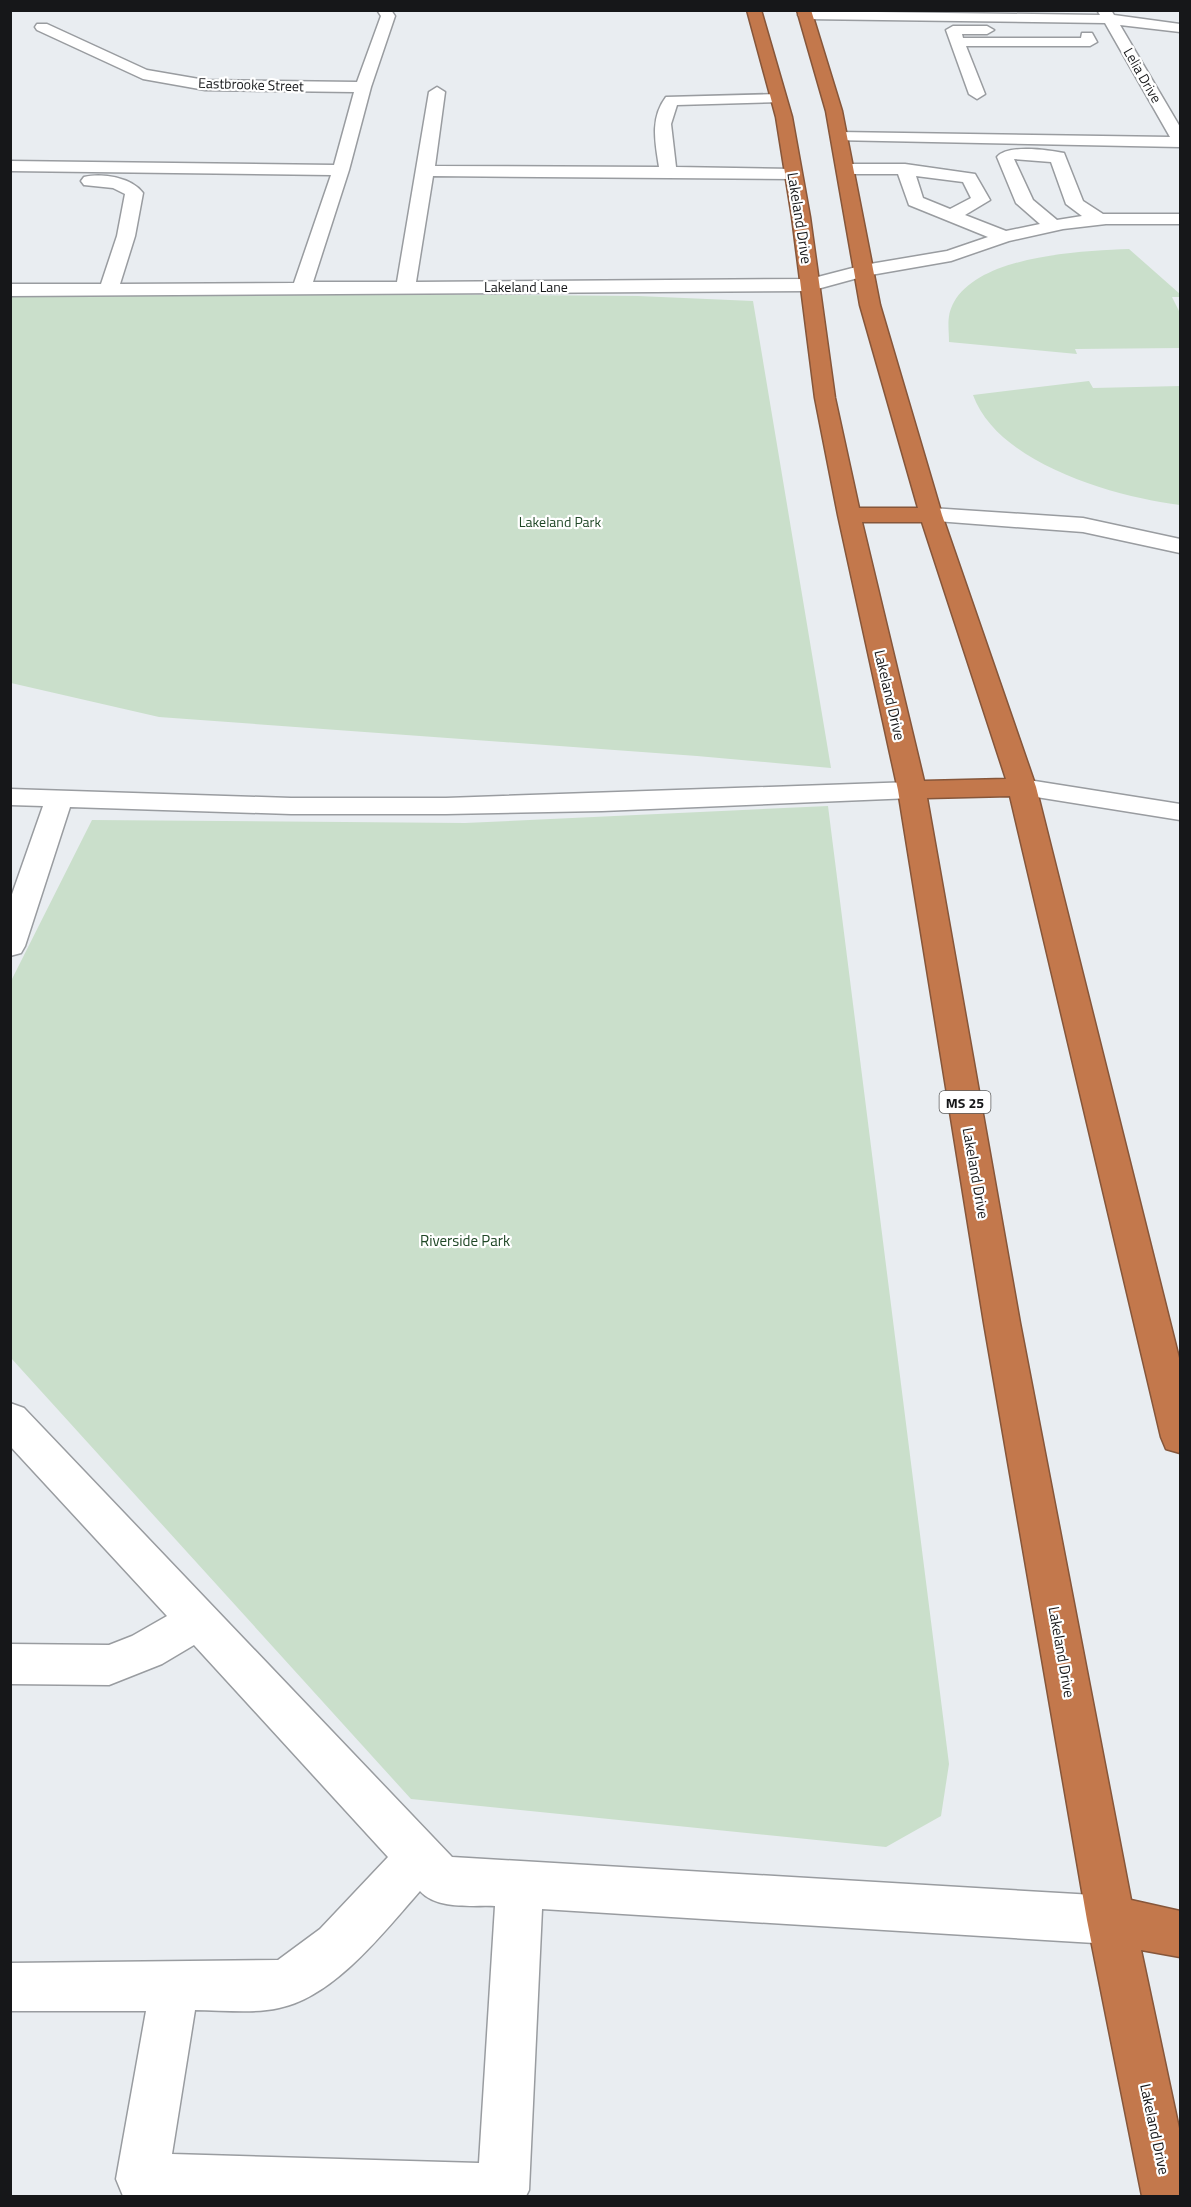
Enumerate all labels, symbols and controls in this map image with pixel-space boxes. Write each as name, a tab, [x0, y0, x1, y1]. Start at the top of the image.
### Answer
street label: Lelia Drive	[1119, 43, 1167, 107]
street label: Eastbrooke Street	[198, 72, 304, 96]
street label: Lakeland Drive	[781, 171, 819, 265]
street label: Lakeland Lane	[484, 276, 568, 297]
park label: Lakeland Park	[519, 511, 601, 532]
street label: Lakeland Drive	[868, 647, 912, 743]
road number: MS 25	[940, 1091, 990, 1113]
street label: Lakeland Drive	[957, 1126, 995, 1220]
park label: Riverside Park	[420, 1229, 510, 1252]
street label: Lakeland Drive	[1043, 1605, 1081, 1699]
street label: Lakeland Drive	[1134, 2081, 1176, 2177]

